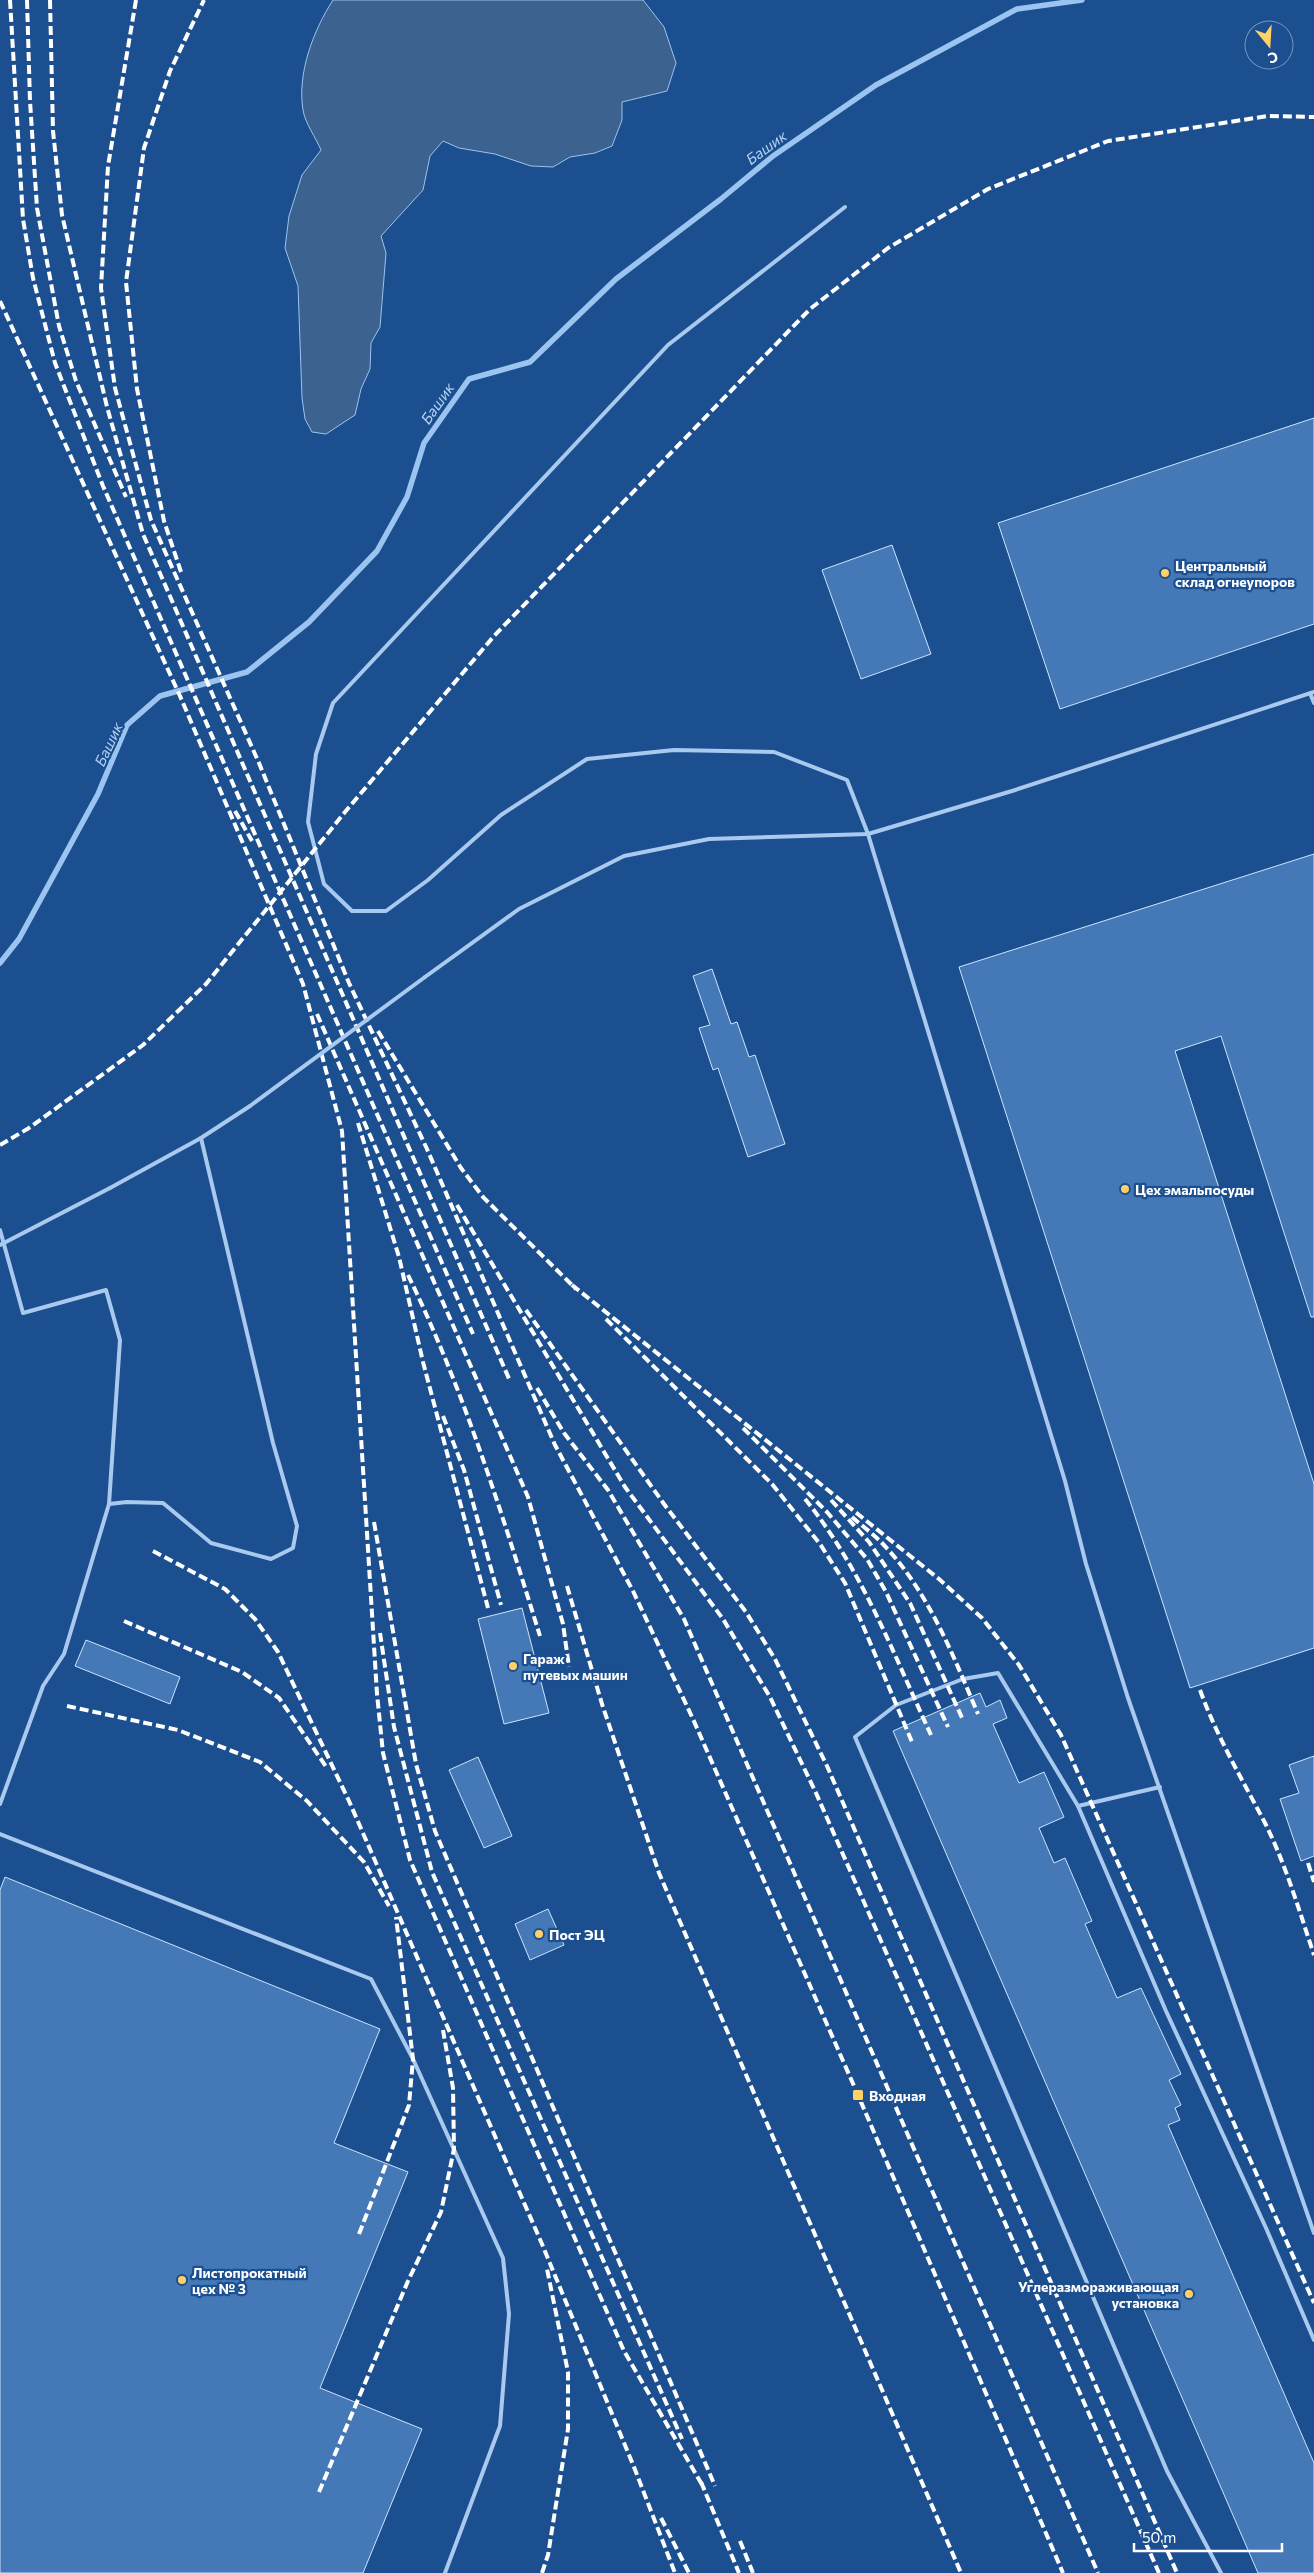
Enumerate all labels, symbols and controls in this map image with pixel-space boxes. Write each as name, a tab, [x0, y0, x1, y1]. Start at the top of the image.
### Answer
north arrow	[1244, 20, 1294, 70]
text: С	[1266, 48, 1280, 67]
water label: Башик	[742, 126, 791, 168]
water label: Башик	[416, 378, 458, 427]
place label: Центральный склад огнеупоров	[1175, 557, 1295, 590]
marker: Центральный склад огнеупоров	[1159, 567, 1171, 579]
water label: Башик	[90, 718, 126, 769]
place label: Цех эмальпосуды	[1135, 1181, 1254, 1198]
marker: Цех эмальпосуды	[1119, 1183, 1131, 1195]
place label: Гараж путевых машин	[523, 1650, 628, 1683]
marker: Гараж путевых машин	[507, 1660, 519, 1672]
place label: Поcт ЭЦ	[549, 1926, 605, 1943]
marker: Поcт ЭЦ	[533, 1928, 545, 1940]
place label: Входная	[869, 2087, 926, 2104]
marker: Входная	[851, 2088, 865, 2102]
place label: Листопрокатный цех № 3	[192, 2264, 307, 2297]
marker: Листопрокатный цех № 3	[176, 2274, 188, 2286]
place label: Углеразмораживающая установка	[1018, 2278, 1179, 2311]
marker: Углеразмораживающая установка	[1183, 2288, 1195, 2300]
scale bar	[1134, 2520, 1282, 2552]
text: 50 m	[1142, 2528, 1176, 2546]

